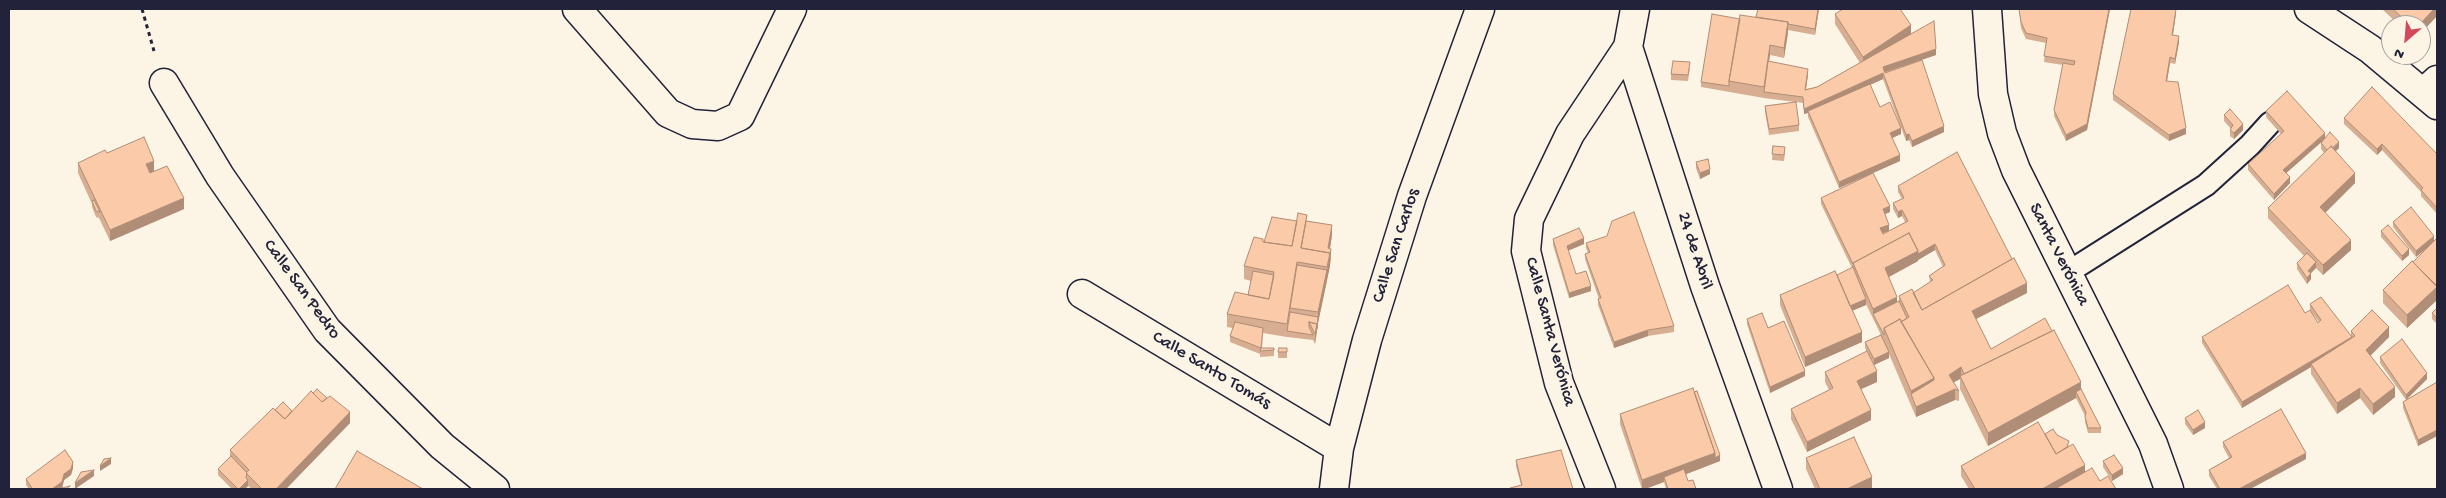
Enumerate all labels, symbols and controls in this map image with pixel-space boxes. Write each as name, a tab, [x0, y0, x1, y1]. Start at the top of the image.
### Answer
north arrow	[2381, 15, 2431, 65]
text: N	[2391, 43, 2407, 63]
street label: Calle San Carlos	[1368, 186, 1426, 306]
street label: Santa Verónica	[2023, 200, 2093, 310]
street label: 24 de Abril	[1671, 210, 1717, 292]
street label: Calle San Pedro	[258, 236, 344, 344]
street label: Calle Santa Verónica	[1519, 255, 1579, 409]
street label: Calle Santo Tomás	[1148, 327, 1274, 415]

